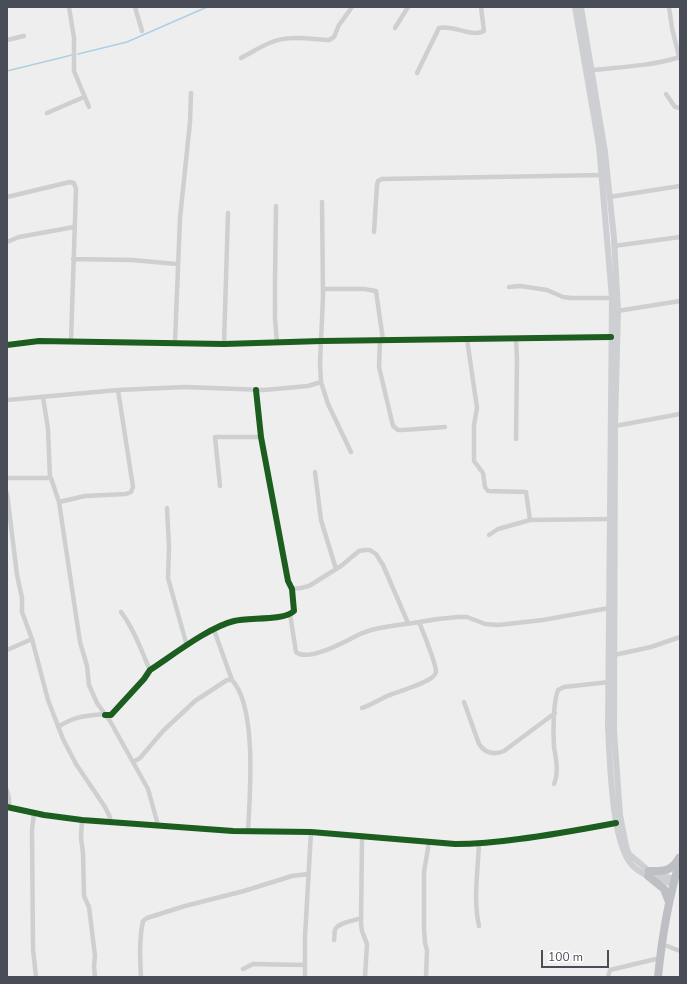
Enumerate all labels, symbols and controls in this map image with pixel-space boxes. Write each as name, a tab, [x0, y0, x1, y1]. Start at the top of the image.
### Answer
scale bar	[543, 942, 611, 968]
text: 100 m	[548, 949, 583, 965]

